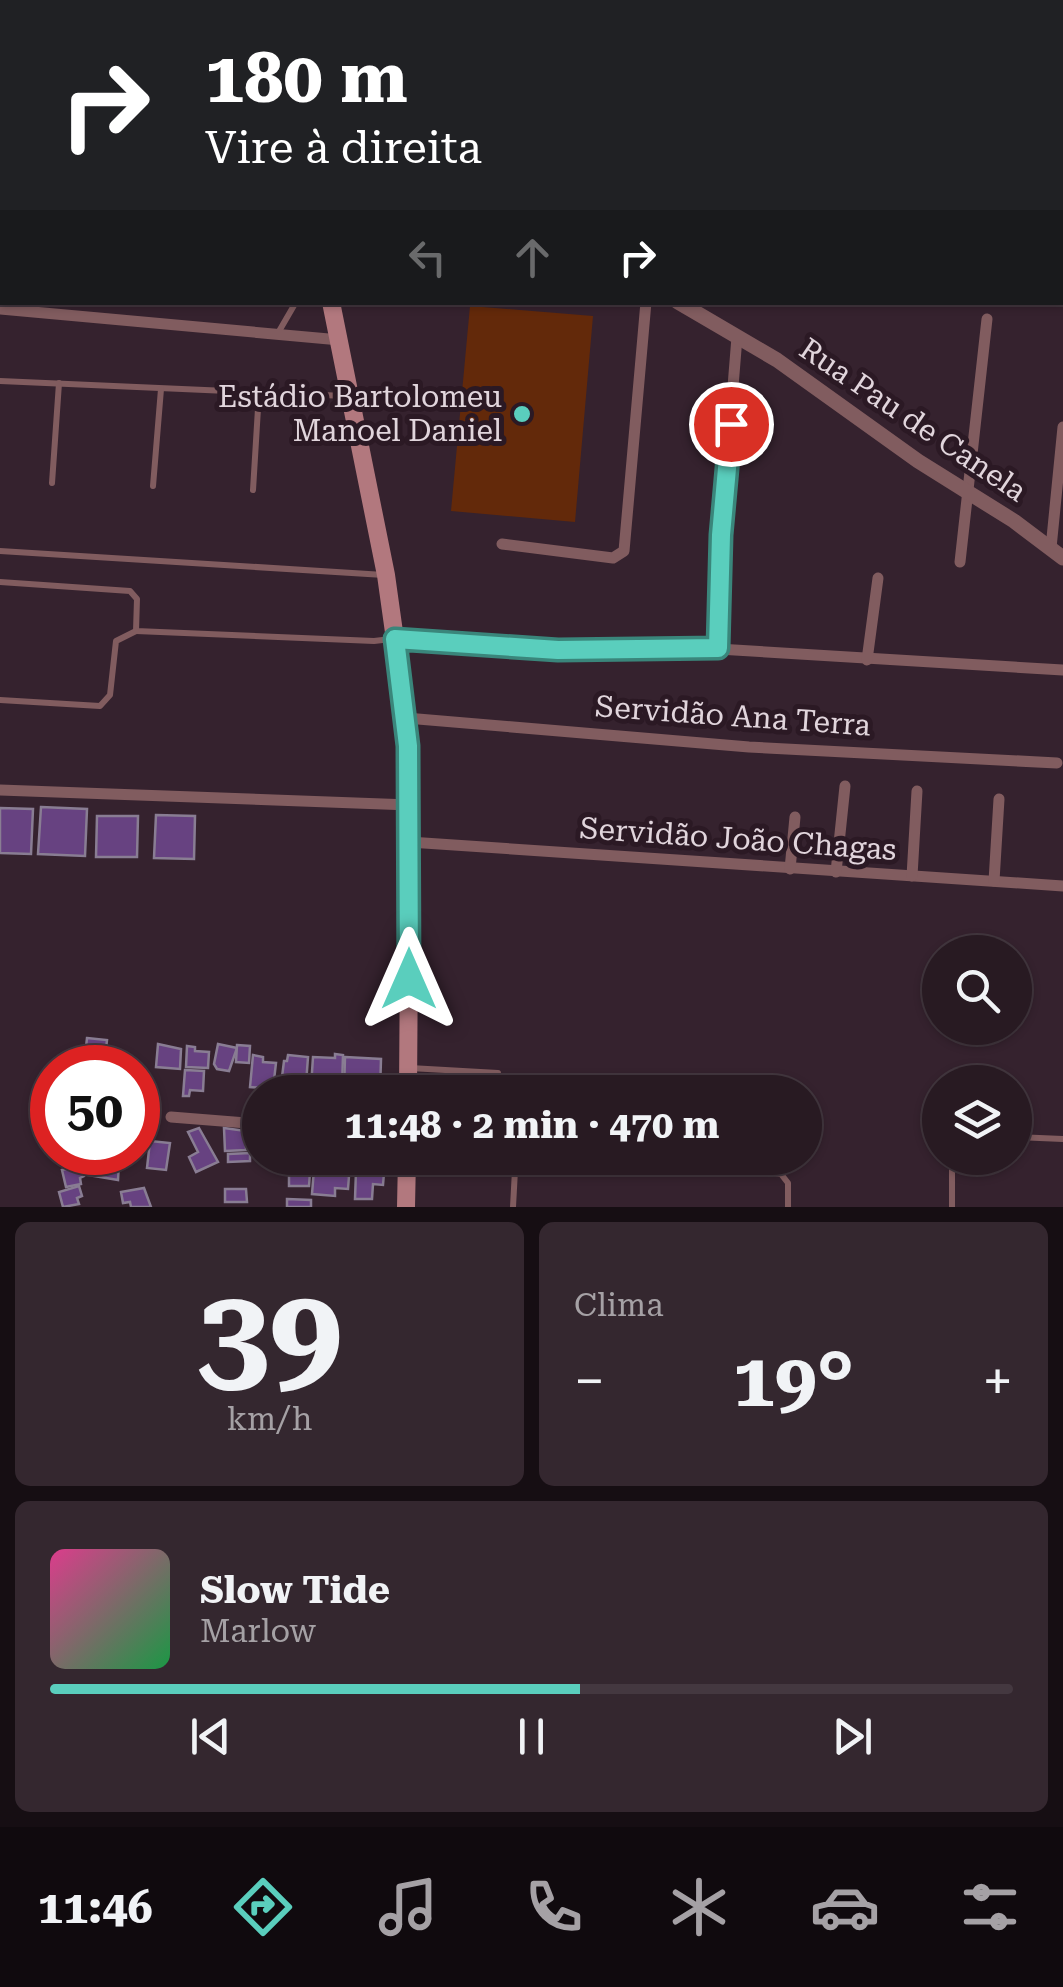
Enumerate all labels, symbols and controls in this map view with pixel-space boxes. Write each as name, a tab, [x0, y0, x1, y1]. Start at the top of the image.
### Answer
text: 180 m	[205, 37, 408, 119]
icon: right	[40, 40, 170, 170]
text: Vire à direita	[205, 121, 482, 174]
icon: left	[400, 230, 455, 285]
icon: ahead	[505, 230, 560, 285]
icon: right	[610, 230, 665, 285]
street label: Rua Pau de Canela	[793, 331, 1033, 508]
place label: Estádio Bartolomeu Manoel Daniel	[218, 379, 502, 448]
pin	[689, 382, 774, 467]
icon: arrive	[704, 397, 759, 452]
marker: Estádio Bartolomeu Manoel Daniel	[511, 403, 533, 425]
street label: Servidão Ana Terra	[594, 688, 872, 743]
street label: Servidão João Chagas	[578, 810, 898, 867]
position arrow	[357, 927, 461, 1031]
map controls	[922, 935, 1032, 1175]
button: search	[922, 935, 1032, 1045]
speed limit sign: 50	[30, 1045, 160, 1175]
button: layers	[922, 1065, 1032, 1175]
text: 11:48 · 2 min · 470 m	[345, 1103, 719, 1147]
text: 39	[197, 1258, 342, 1411]
text: Clima	[574, 1286, 664, 1324]
text: 19°	[733, 1336, 854, 1424]
text: −	[574, 1349, 605, 1413]
text: +	[982, 1349, 1013, 1413]
text: km/h	[227, 1400, 312, 1438]
text: Slow Tide	[200, 1568, 390, 1612]
text: Marlow	[200, 1612, 316, 1650]
icon: previous	[183, 1709, 238, 1764]
icon: pause	[504, 1709, 559, 1764]
icon: next	[825, 1709, 880, 1764]
icon: directions	[228, 1872, 298, 1942]
icon: music	[373, 1872, 443, 1942]
icon: phone	[519, 1872, 589, 1942]
icon: climate	[664, 1872, 734, 1942]
icon: car	[810, 1872, 880, 1942]
icon: filters	[955, 1872, 1025, 1942]
text: 11:46	[38, 1881, 153, 1934]

